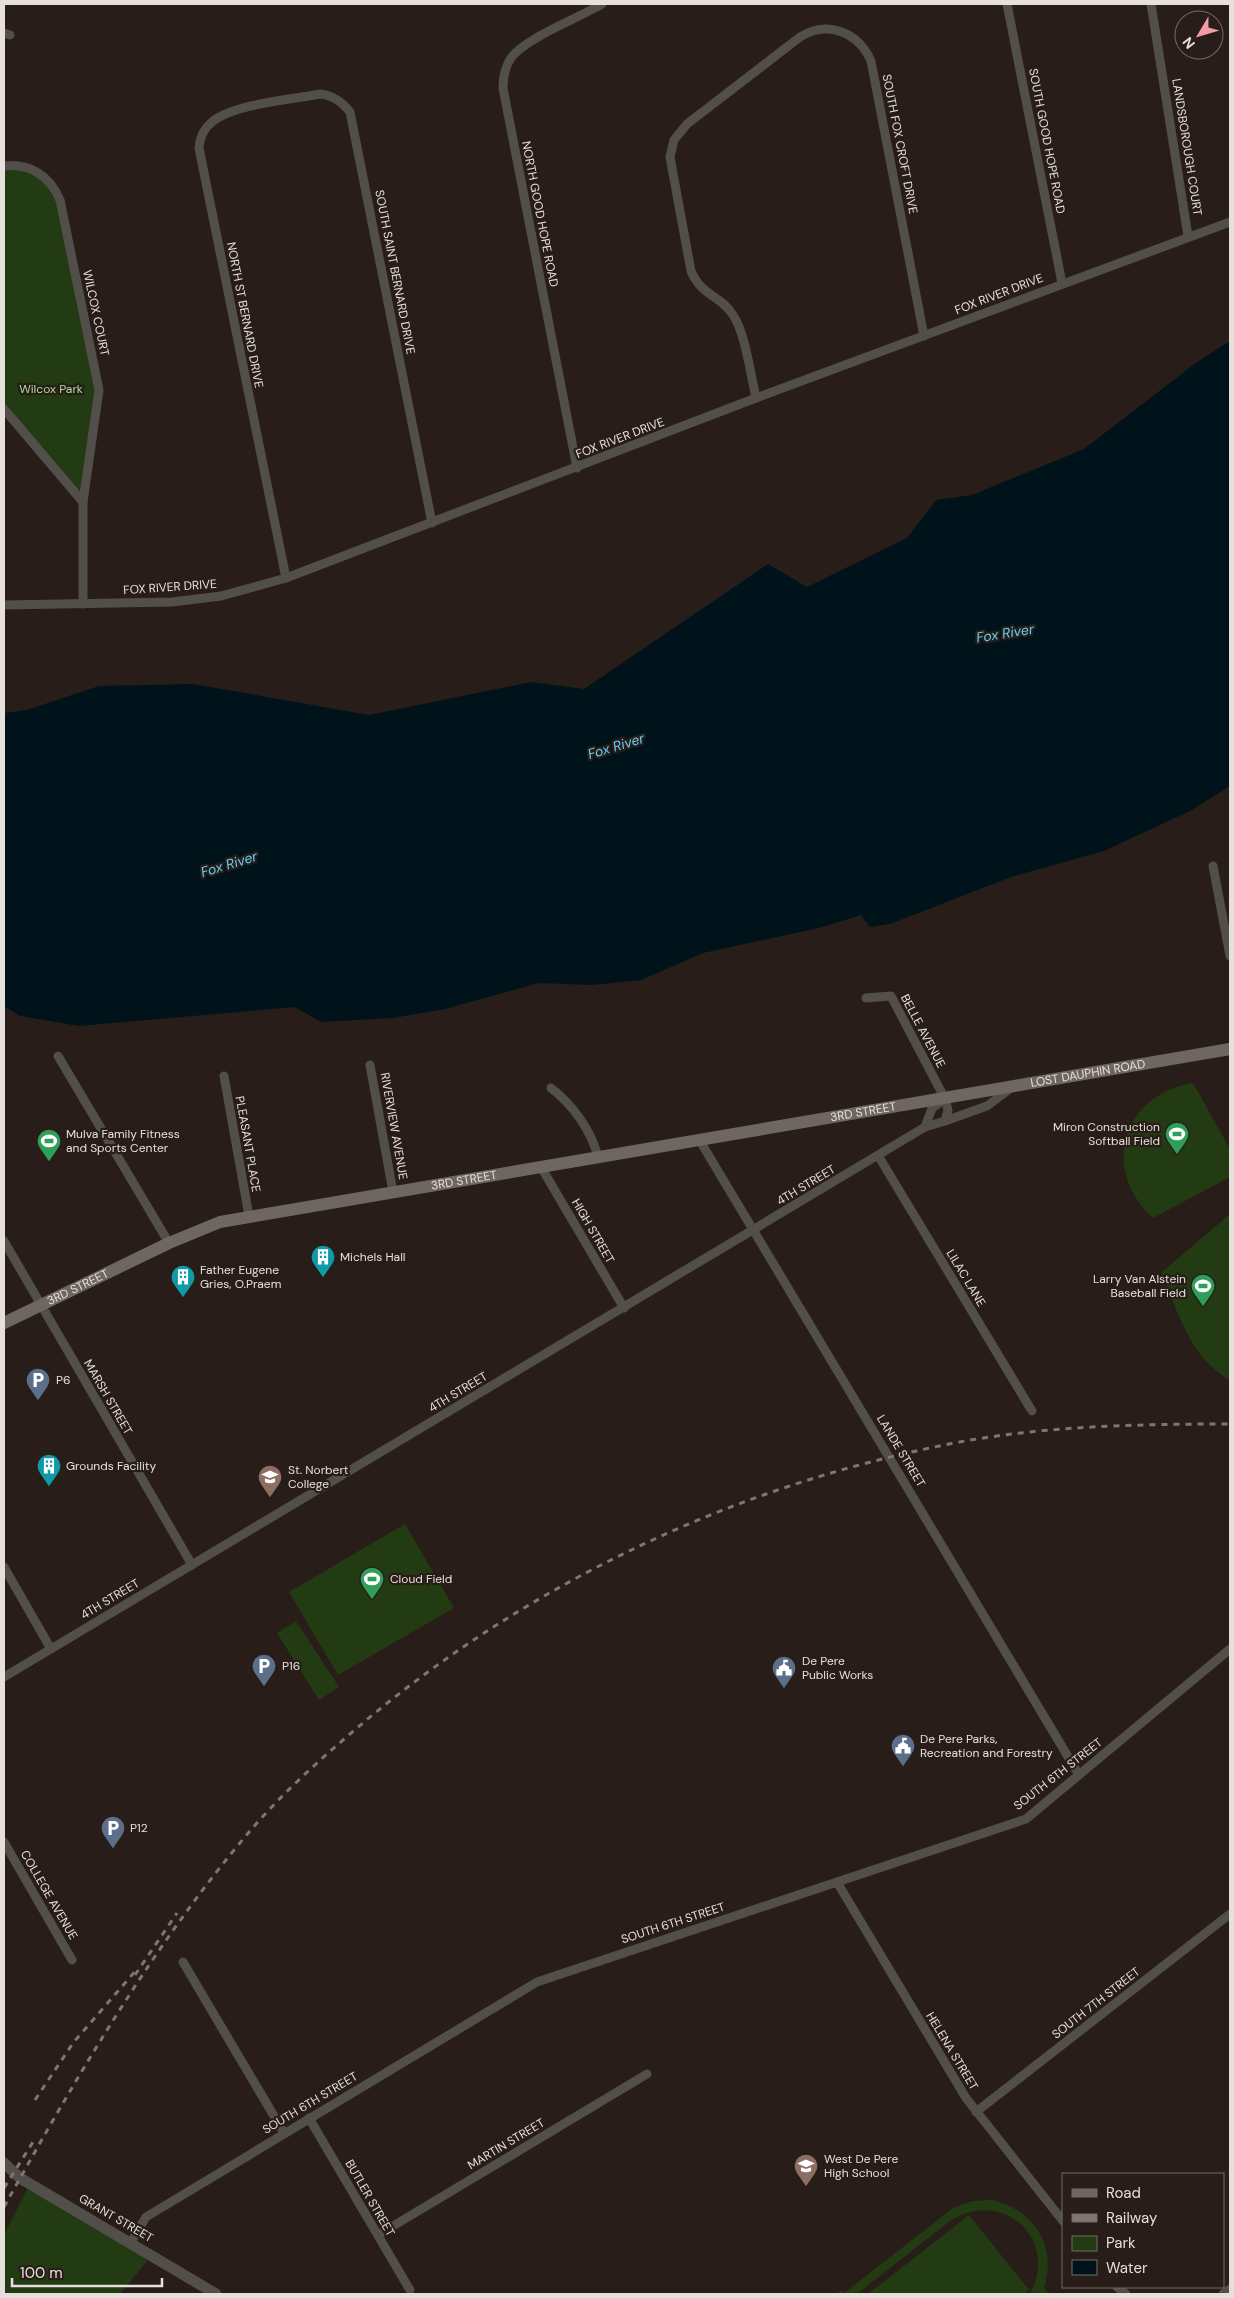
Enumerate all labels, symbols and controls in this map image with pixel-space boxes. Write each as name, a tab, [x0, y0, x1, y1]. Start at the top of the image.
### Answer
north arrow	[1174, 10, 1224, 60]
text: N	[1179, 33, 1199, 53]
street label: SOUTH GOOD HOPE ROAD	[1025, 67, 1069, 215]
street label: SOUTH FOX CROFT DRIVE	[879, 73, 921, 215]
street label: LANDSBOROUGH COURT	[1168, 77, 1206, 217]
street label: NORTH GOOD HOPE ROAD	[518, 140, 562, 288]
street label: SOUTH SAINT BERNARD DRIVE	[371, 188, 419, 356]
street label: NORTH ST BERNARD DRIVE	[223, 241, 267, 390]
street label: WILCOX COURT	[79, 269, 113, 358]
street label: FOX RIVER DRIVE	[952, 270, 1046, 318]
park label: Wilcox Park	[19, 381, 83, 397]
street label: FOX RIVER DRIVE	[573, 414, 667, 462]
street label: FOX RIVER DRIVE	[123, 576, 217, 598]
water label: Fox River	[975, 619, 1036, 646]
water label: Fox River	[586, 729, 647, 763]
water label: Fox River	[199, 847, 260, 881]
street label: BELLE AVENUE	[897, 991, 949, 1071]
street label: LOST DAUPHIN ROAD	[1029, 1056, 1146, 1091]
street label: RIVERVIEW AVENUE	[377, 1071, 411, 1181]
street label: PLEASANT PLACE	[232, 1095, 264, 1194]
street label: 3RD STREET	[829, 1098, 898, 1125]
place label: Miron Construction Softball Field	[1053, 1119, 1160, 1149]
sports icon: Miron Construction Softball Field	[1164, 1121, 1190, 1155]
place label: Mulva Family Fitness and Sports Center	[66, 1126, 180, 1156]
sports icon: Mulva Family Fitness and Sports Center	[36, 1128, 62, 1162]
street label: 4TH STREET	[774, 1161, 839, 1209]
street label: 3RD STREET	[430, 1167, 498, 1194]
street label: HIGH STREET	[568, 1196, 618, 1267]
building icon: Michels Hall	[310, 1244, 336, 1278]
street label: LILAC LANE	[943, 1246, 989, 1310]
place label: Michels Hall	[340, 1249, 406, 1265]
place label: Father Eugene Gries, O.Praem	[200, 1262, 281, 1292]
building icon: Father Eugene Gries, O.Praem	[170, 1264, 196, 1298]
street label: 3RD STREET	[44, 1265, 111, 1309]
place label: Larry Van Alstein Baseball Field	[1093, 1271, 1186, 1301]
sports icon: Larry Van Alstein Baseball Field	[1190, 1273, 1216, 1307]
street label: MARSH STREET	[80, 1356, 136, 1438]
parking icon: P6	[25, 1367, 51, 1401]
street label: 4TH STREET	[426, 1368, 491, 1416]
place label: P6	[56, 1372, 71, 1388]
street label: LANDE STREET	[873, 1412, 929, 1490]
building icon: Grounds Facility	[36, 1453, 62, 1487]
place label: Grounds Facility	[66, 1458, 156, 1474]
place label: St. Norbert College	[288, 1462, 349, 1492]
school or university icon: St. Norbert College	[257, 1464, 283, 1498]
sports icon: Cloud Field	[359, 1566, 385, 1600]
place label: Cloud Field	[390, 1571, 452, 1587]
street label: 4TH STREET	[78, 1575, 143, 1623]
parking icon: P16	[251, 1653, 277, 1687]
place label: De Pere Public Works	[802, 1653, 873, 1683]
public building icon: De Pere Public Works	[771, 1655, 797, 1689]
place label: P16	[282, 1658, 300, 1674]
place label: De Pere Parks, Recreation and Forestry	[920, 1731, 1053, 1761]
public building icon: De Pere Parks, Recreation and Forestry	[890, 1733, 916, 1767]
street label: SOUTH 6TH STREET	[1010, 1734, 1106, 1814]
parking icon: P12	[100, 1815, 126, 1849]
place label: P12	[130, 1820, 148, 1836]
street label: COLLEGE AVENUE	[17, 1847, 81, 1943]
street label: SOUTH 6TH STREET	[619, 1899, 727, 1947]
street label: SOUTH 7TH STREET	[1049, 1963, 1144, 2042]
street label: HELENA STREET	[922, 2009, 982, 2093]
street label: SOUTH 6TH STREET	[259, 2068, 361, 2138]
street label: MARTIN STREET	[465, 2115, 548, 2173]
place label: West De Pere High School	[824, 2151, 898, 2181]
school or university icon: West De Pere High School	[793, 2153, 819, 2187]
street label: BUTLER STREET	[342, 2157, 399, 2240]
legend	[1062, 2173, 1224, 2288]
text: Road	[1106, 2183, 1141, 2203]
street label: GRANT STREET	[76, 2190, 156, 2246]
text: Railway	[1106, 2208, 1158, 2228]
text: Park	[1106, 2233, 1136, 2253]
scale bar	[12, 2256, 162, 2288]
text: Water	[1106, 2258, 1148, 2278]
text: 100 m	[20, 2263, 63, 2283]

